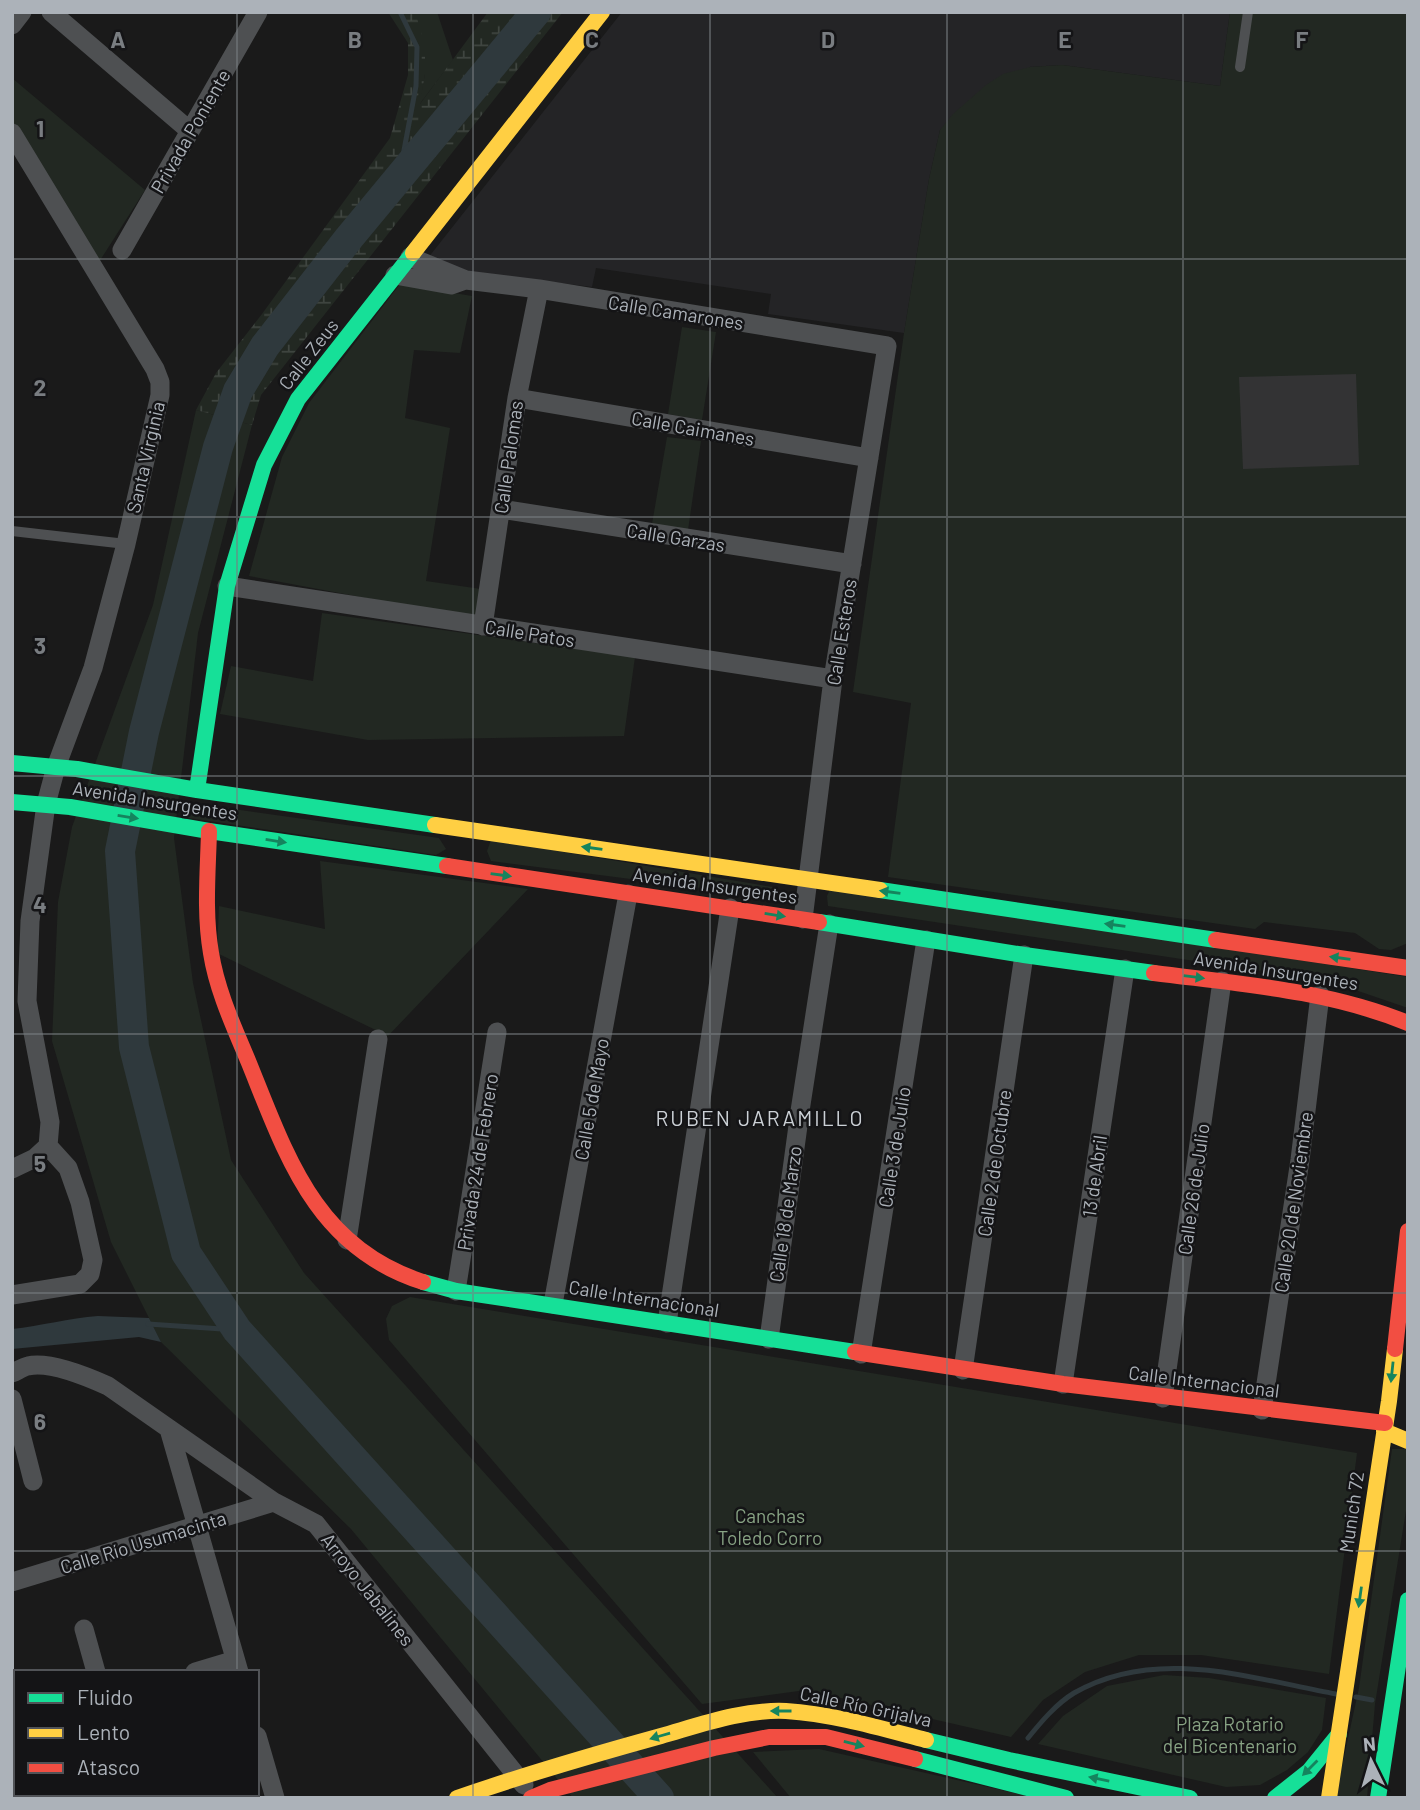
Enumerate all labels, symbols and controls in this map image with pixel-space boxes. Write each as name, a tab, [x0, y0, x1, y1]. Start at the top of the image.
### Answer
text: A	[110, 25, 126, 53]
text: B	[348, 25, 362, 53]
text: C	[585, 25, 599, 53]
text: D	[821, 25, 835, 53]
text: E	[1058, 25, 1072, 53]
text: F	[1296, 25, 1309, 53]
street label: Privada Poniente	[145, 65, 235, 197]
text: 1	[36, 114, 44, 142]
street label: Calle Camarones	[607, 290, 745, 334]
street label: Calle Zeus	[273, 314, 343, 394]
text: 2	[34, 373, 46, 401]
street label: Santa Virginia	[121, 399, 169, 515]
street label: Calle Palomas	[489, 399, 527, 515]
street label: Calle Caimanes	[630, 406, 756, 450]
street label: Calle Garzas	[625, 518, 727, 556]
street label: Calle Esteros	[821, 577, 861, 687]
street label: Calle Patos	[483, 615, 577, 651]
text: 3	[34, 631, 46, 659]
street label: Avenida Insurgentes	[71, 776, 239, 824]
one-way arrow	[117, 812, 139, 823]
one-way arrow	[265, 836, 287, 847]
one-way arrow	[581, 842, 603, 853]
street label: Avenida Insurgentes	[631, 862, 799, 908]
one-way arrow	[490, 870, 512, 881]
one-way arrow	[879, 886, 901, 897]
text: 4	[33, 890, 47, 918]
one-way arrow	[764, 910, 786, 921]
one-way arrow	[1104, 919, 1126, 930]
street label: Avenida Insurgentes	[1192, 946, 1360, 994]
one-way arrow	[1329, 952, 1351, 963]
one-way arrow	[1183, 972, 1205, 983]
street label: Calle 5 de Mayo	[569, 1036, 613, 1162]
street label: Privada 24 de Febrero	[452, 1072, 502, 1252]
street label: Calle 3 de Julio	[873, 1085, 915, 1209]
street label: Calle 2 de Octubre	[972, 1088, 1016, 1238]
district label: RUBEN JARAMILLO	[655, 1105, 865, 1130]
street label: Calle 20 de Noviembre	[1269, 1110, 1317, 1294]
street label: Calle 26 de Julio	[1172, 1122, 1214, 1256]
street label: 13 de Abril	[1077, 1134, 1111, 1218]
street label: Calle 18 de Marzo	[764, 1144, 806, 1284]
text: 5	[34, 1149, 46, 1177]
street label: Calle Internacional	[567, 1275, 721, 1321]
street label: Calle Internacional	[1127, 1360, 1281, 1402]
one-way arrow	[1386, 1361, 1397, 1383]
text: 6	[34, 1407, 46, 1435]
street label: Munich 72	[1334, 1470, 1368, 1554]
park label: Canchas Toledo Corro	[718, 1504, 822, 1549]
street label: Calle Río Usumacinta	[57, 1506, 229, 1578]
street label: Arroyo Jabalines	[317, 1528, 419, 1650]
one-way arrow	[1354, 1586, 1365, 1608]
legend	[14, 1670, 259, 1796]
street label: Calle Río Grijalva	[798, 1681, 934, 1731]
text: Fluido	[77, 1684, 133, 1709]
one-way arrow	[770, 1705, 792, 1717]
park label: Plaza Rotario del Bicentenario	[1163, 1712, 1297, 1757]
text: Lento	[77, 1719, 130, 1744]
north arrow	[1336, 1726, 1406, 1796]
one-way arrow	[649, 1732, 670, 1742]
text: N	[1362, 1732, 1377, 1756]
one-way arrow	[843, 1739, 865, 1750]
text: Atasco	[77, 1754, 140, 1779]
one-way arrow	[1303, 1759, 1319, 1776]
one-way arrow	[1088, 1773, 1110, 1784]

